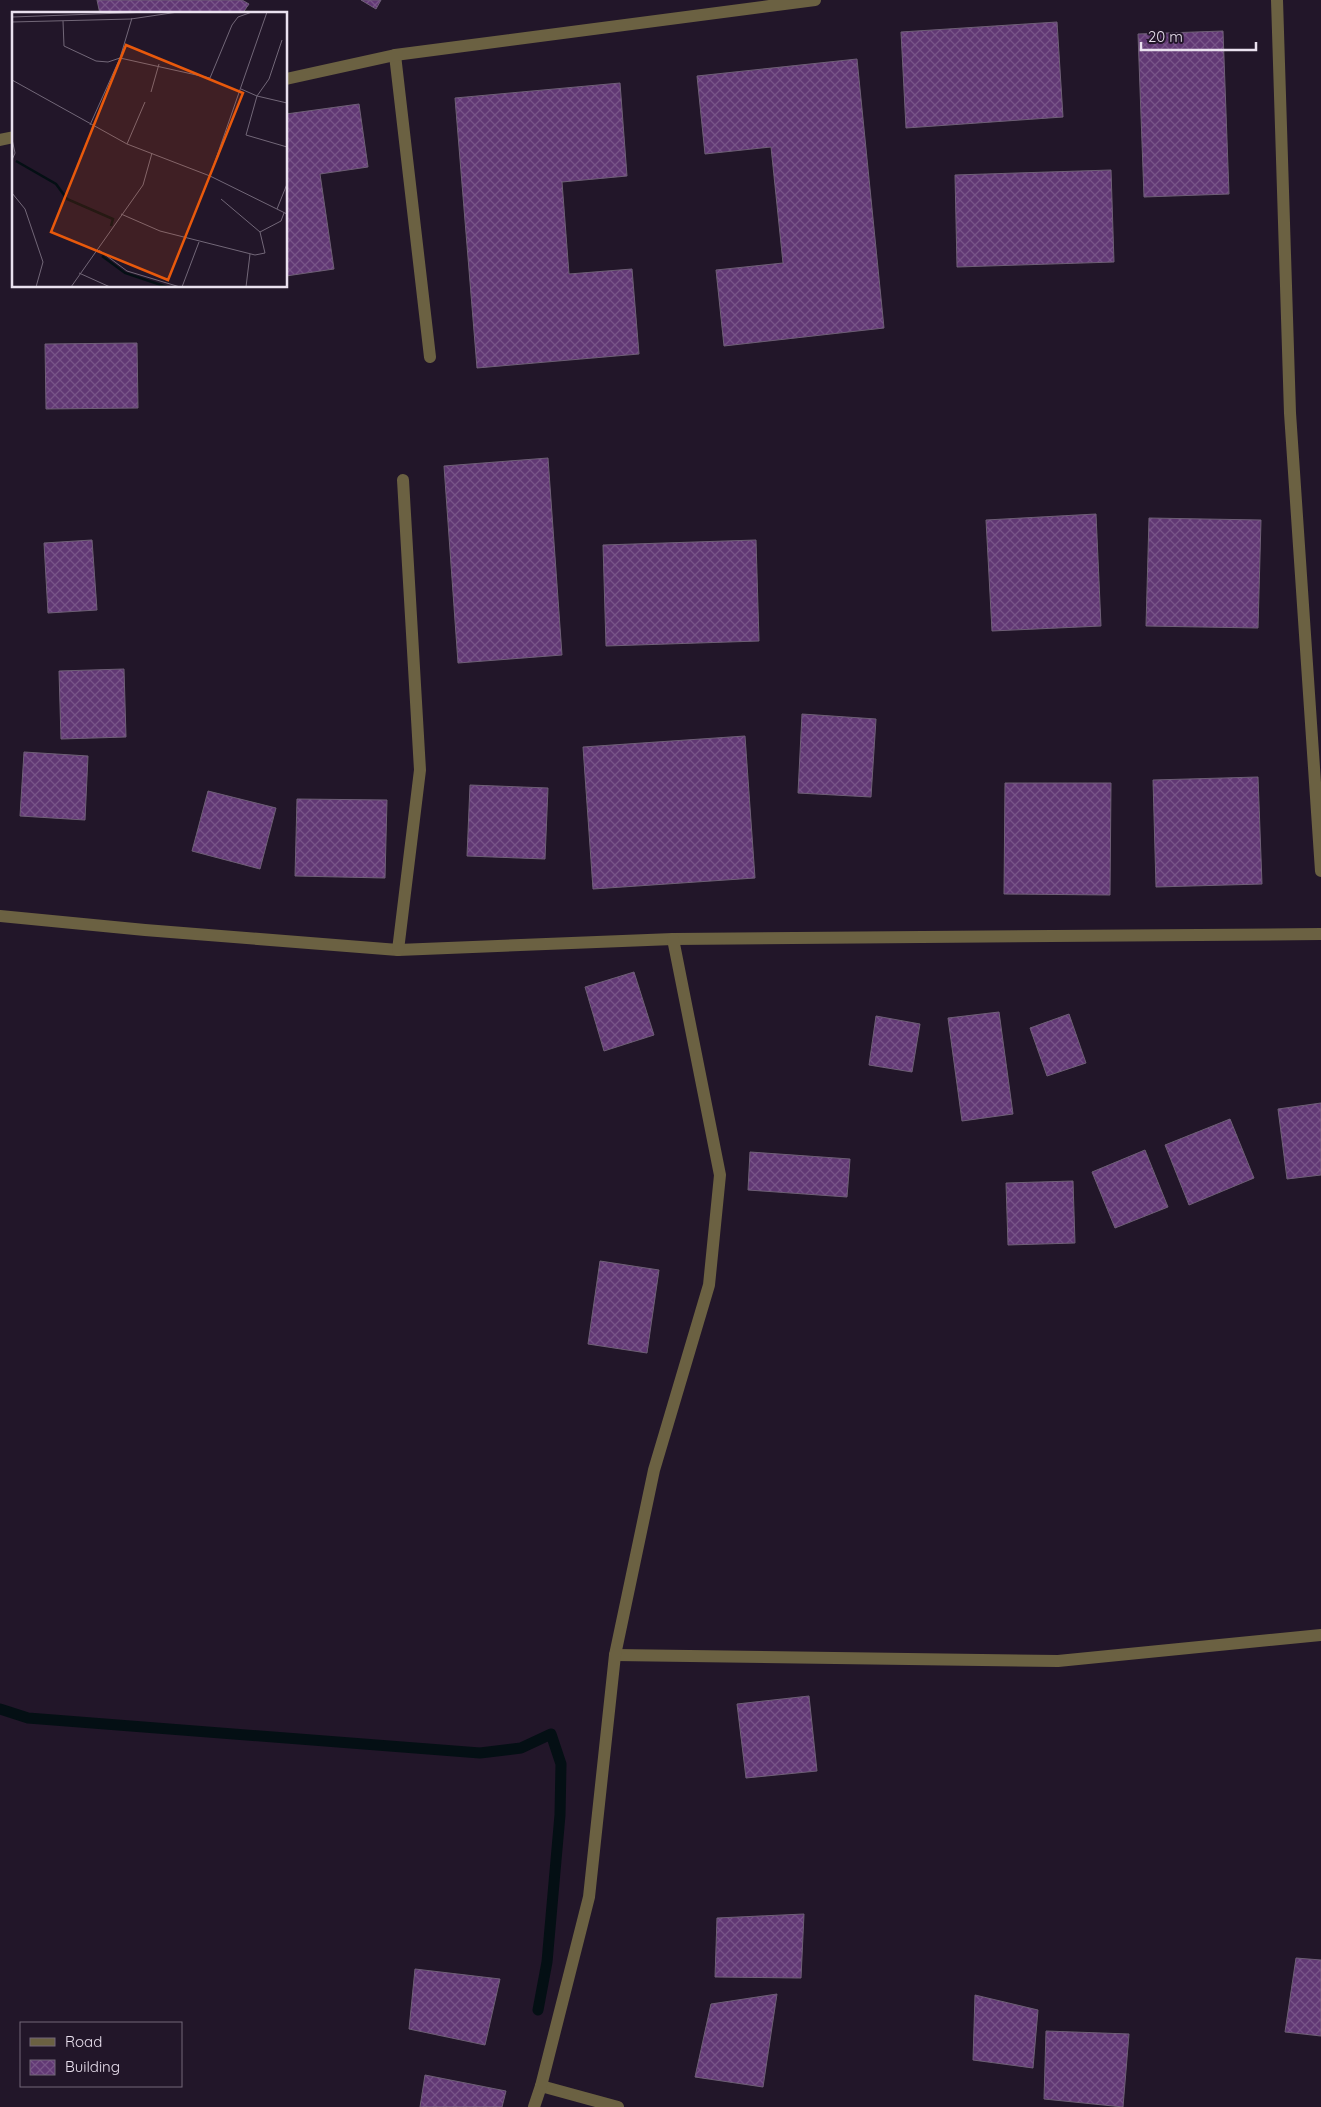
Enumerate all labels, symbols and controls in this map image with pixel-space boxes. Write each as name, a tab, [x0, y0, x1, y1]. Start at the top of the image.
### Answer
inset map	[12, 12, 288, 288]
scale bar	[1141, 20, 1256, 52]
text: 20 m	[1148, 27, 1183, 46]
legend	[20, 2022, 182, 2087]
text: Road	[65, 2032, 102, 2051]
text: Building	[65, 2057, 120, 2076]

